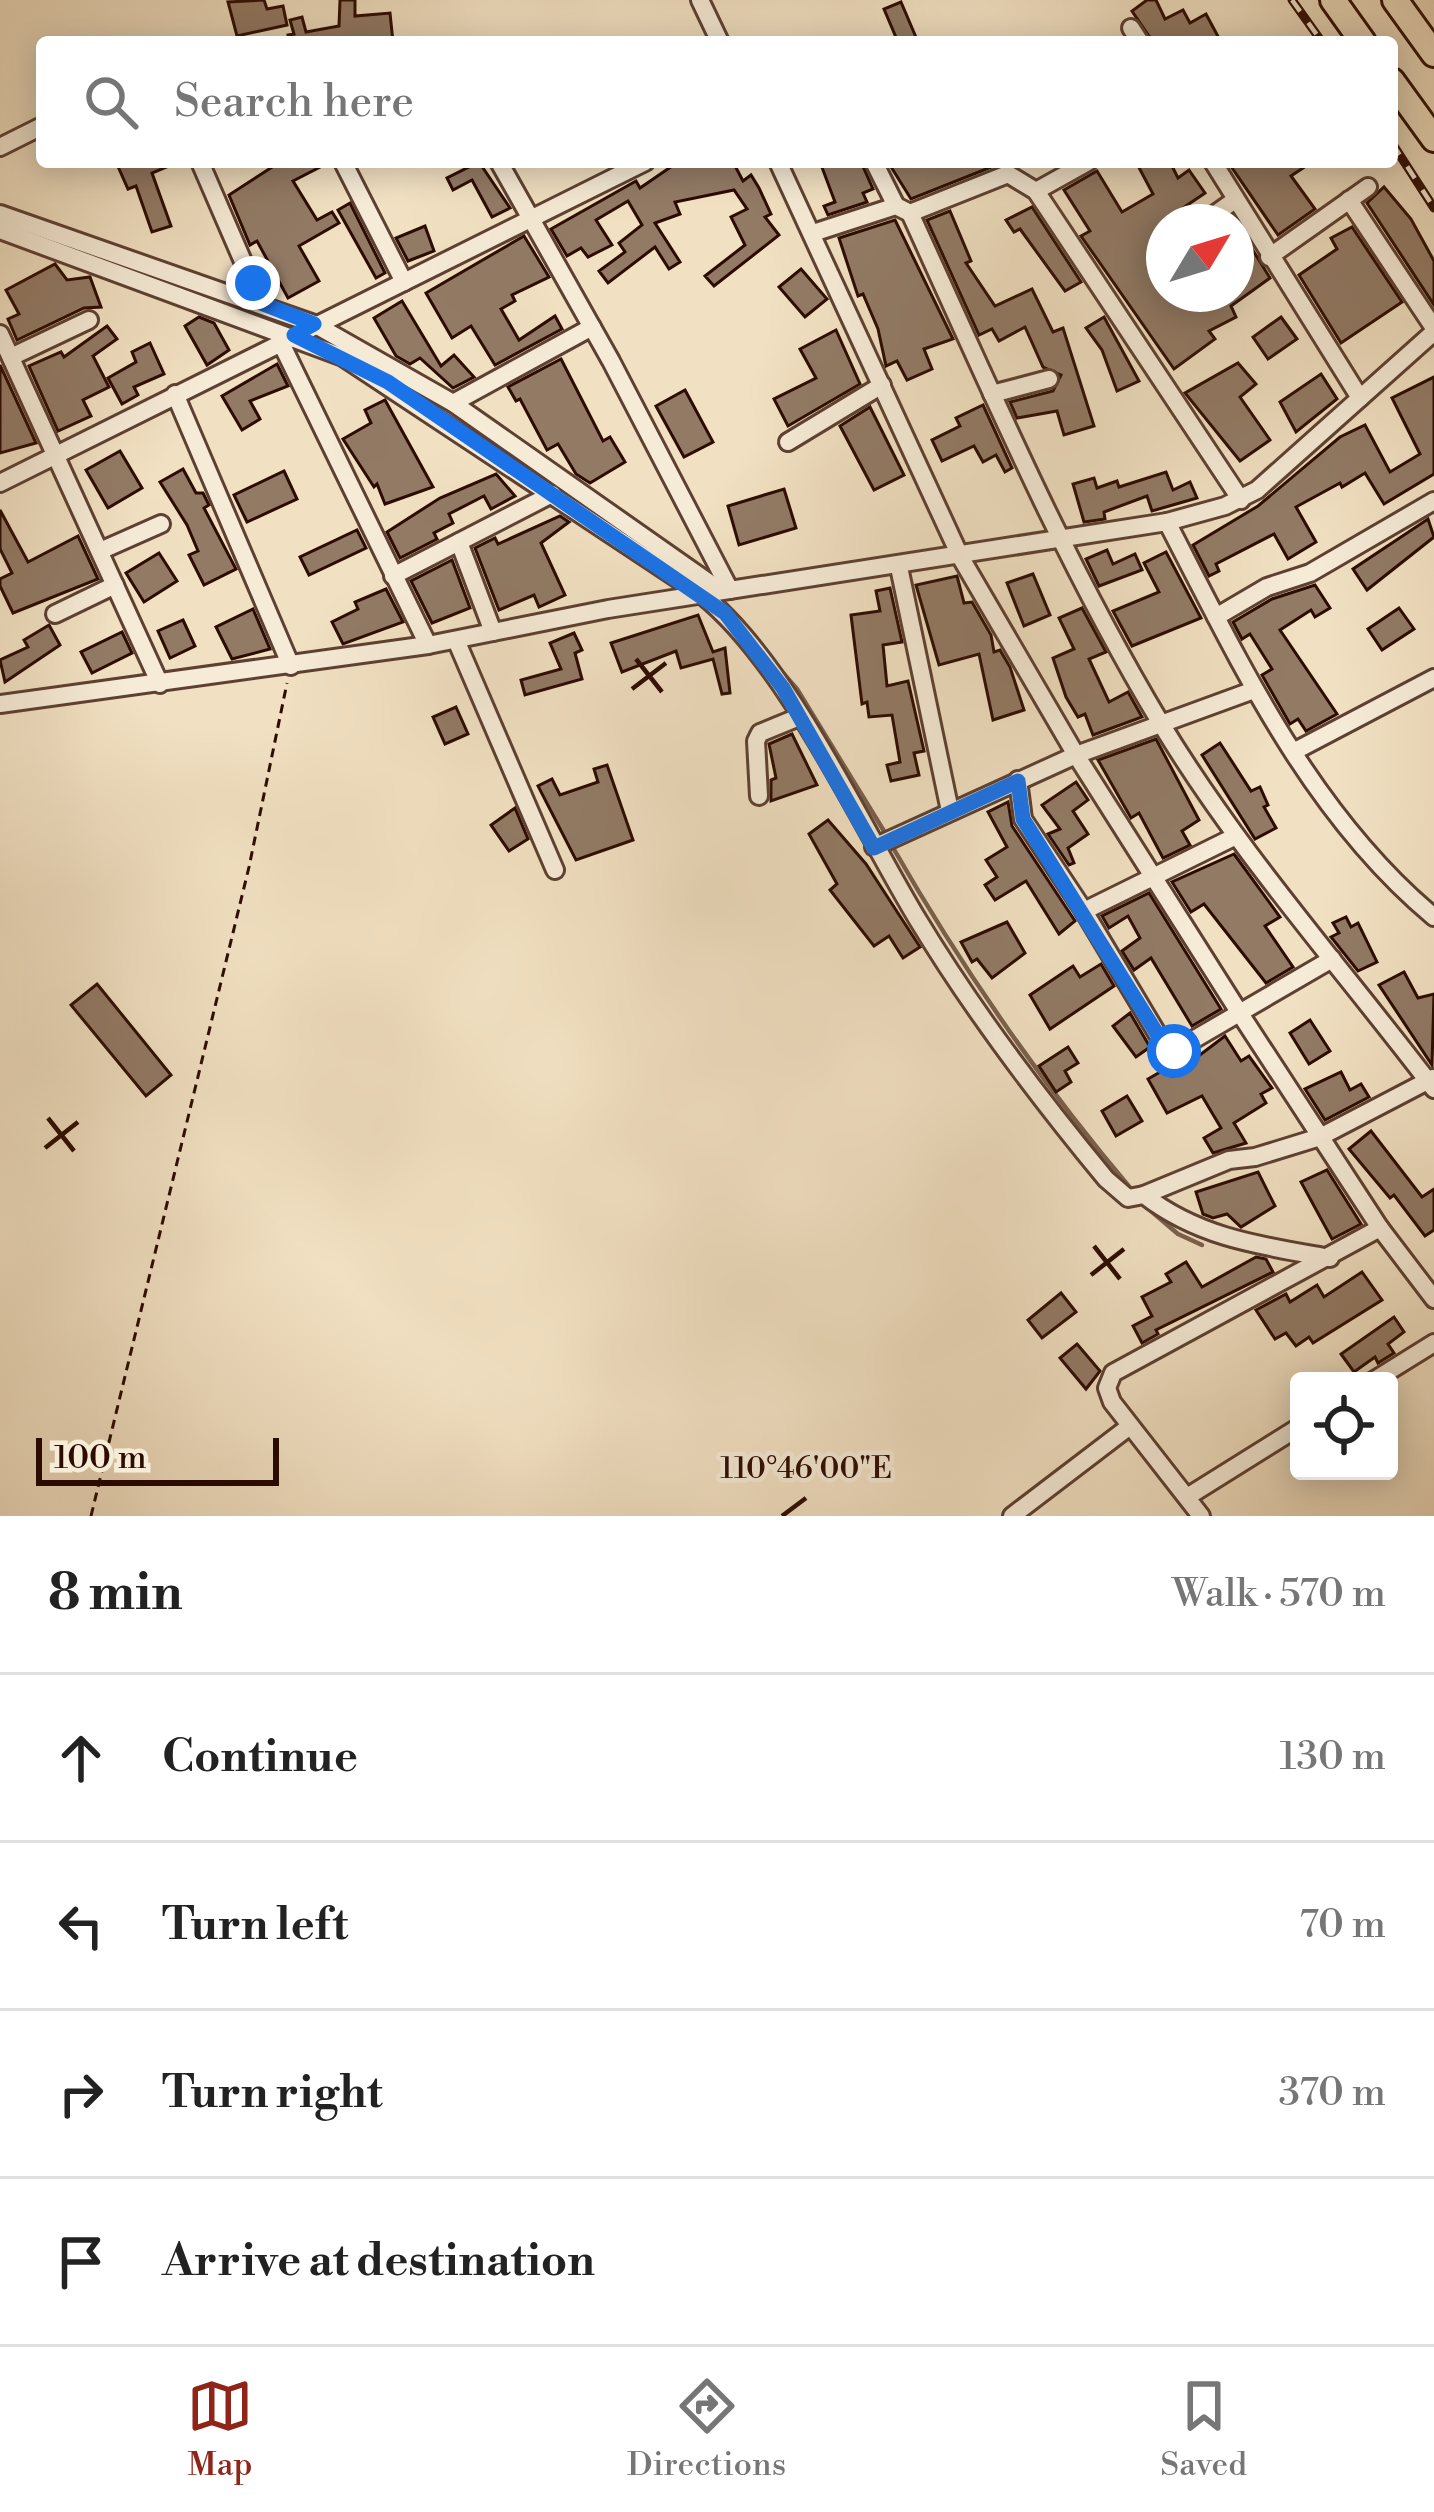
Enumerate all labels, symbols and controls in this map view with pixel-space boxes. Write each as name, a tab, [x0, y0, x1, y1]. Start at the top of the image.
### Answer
search box	[36, 36, 1398, 168]
icon: search	[78, 69, 144, 135]
text: Search here	[174, 74, 414, 131]
north arrow	[1146, 204, 1254, 312]
route end	[226, 256, 280, 310]
route start	[1147, 1024, 1201, 1078]
map controls	[1290, 1372, 1398, 1480]
button: locate	[1290, 1372, 1398, 1480]
scale bar	[36, 1432, 279, 1485]
text: 100 m	[54, 1438, 147, 1479]
text: 110°46'00"E	[720, 1450, 892, 1488]
text: 8 min	[48, 1562, 183, 1626]
text: Walk · 570 m	[1172, 1570, 1386, 1619]
icon: ahead	[48, 1725, 114, 1791]
text: Continue	[162, 1729, 358, 1786]
text: 130 m	[1280, 1733, 1386, 1782]
icon: left	[48, 1893, 114, 1959]
text: Turn left	[162, 1897, 348, 1954]
text: 70 m	[1299, 1901, 1386, 1950]
icon: right	[48, 2061, 114, 2127]
text: Turn right	[162, 2065, 383, 2122]
text: 370 m	[1278, 2069, 1386, 2118]
icon: arrive	[48, 2229, 114, 2295]
text: Arrive at destination	[162, 2233, 595, 2290]
tab: Map	[187, 2373, 253, 2486]
tab: Directions	[627, 2373, 786, 2486]
tab: Saved	[1160, 2373, 1247, 2486]

